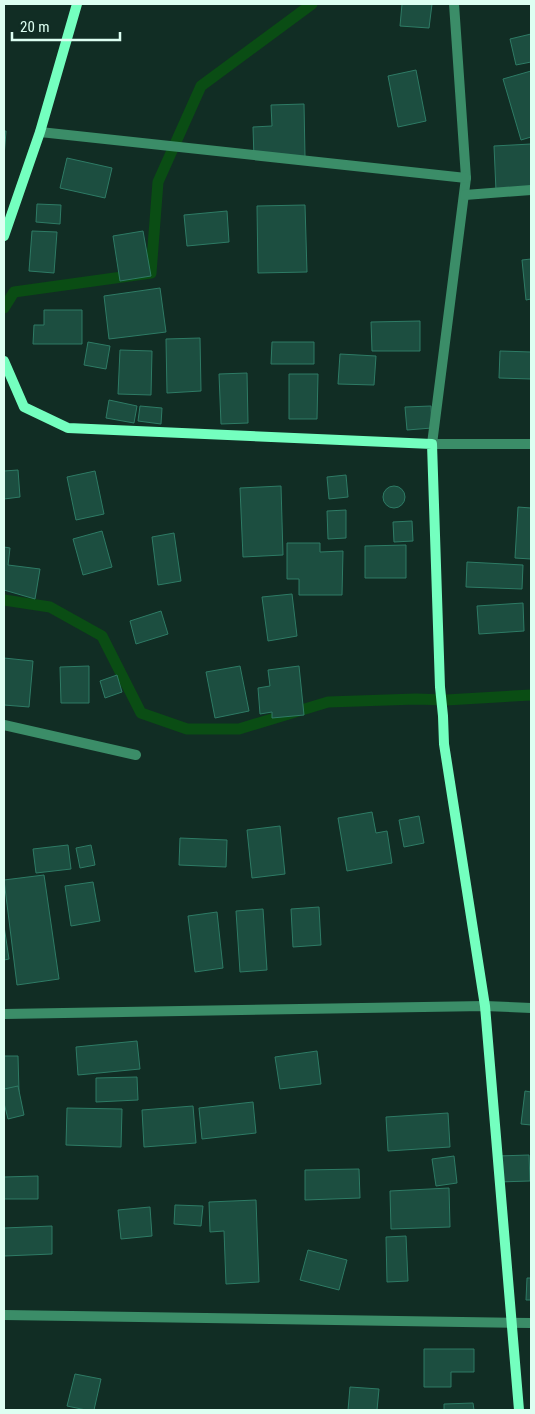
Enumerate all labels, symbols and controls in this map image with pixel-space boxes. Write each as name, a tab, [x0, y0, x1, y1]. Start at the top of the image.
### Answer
scale bar	[12, 10, 120, 42]
text: 20 m	[20, 18, 50, 36]

